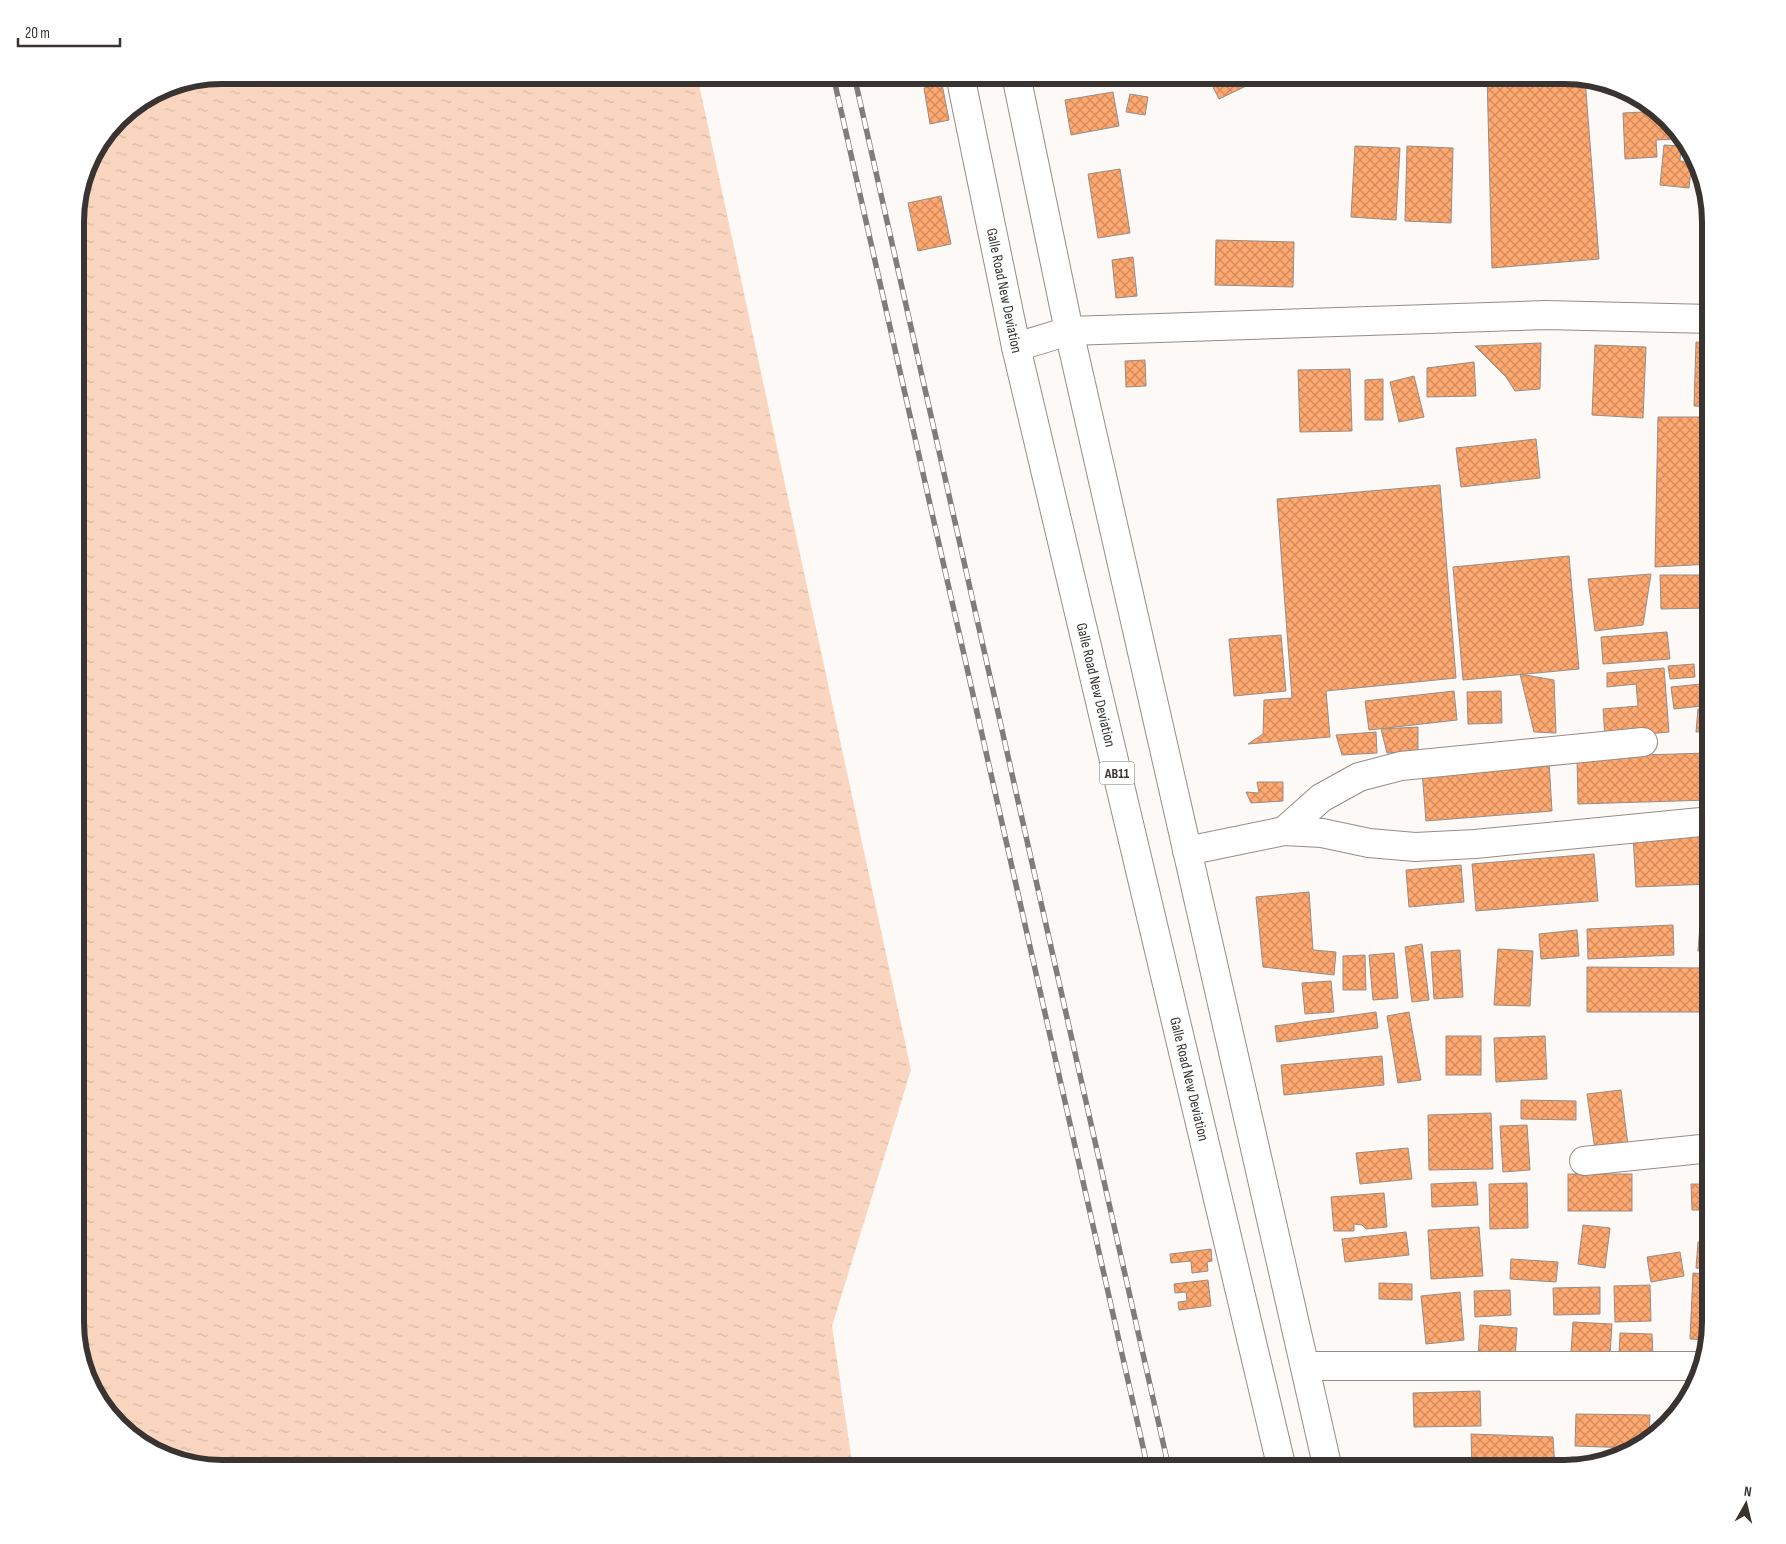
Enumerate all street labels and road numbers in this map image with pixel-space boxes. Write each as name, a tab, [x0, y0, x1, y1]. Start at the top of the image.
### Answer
street label: Galle Road New Deviation	[982, 226, 1027, 355]
street label: Galle Road New Deviation	[1072, 621, 1120, 749]
road number: AB11	[1100, 761, 1134, 784]
street label: Galle Road New Deviation	[1166, 1015, 1213, 1143]

